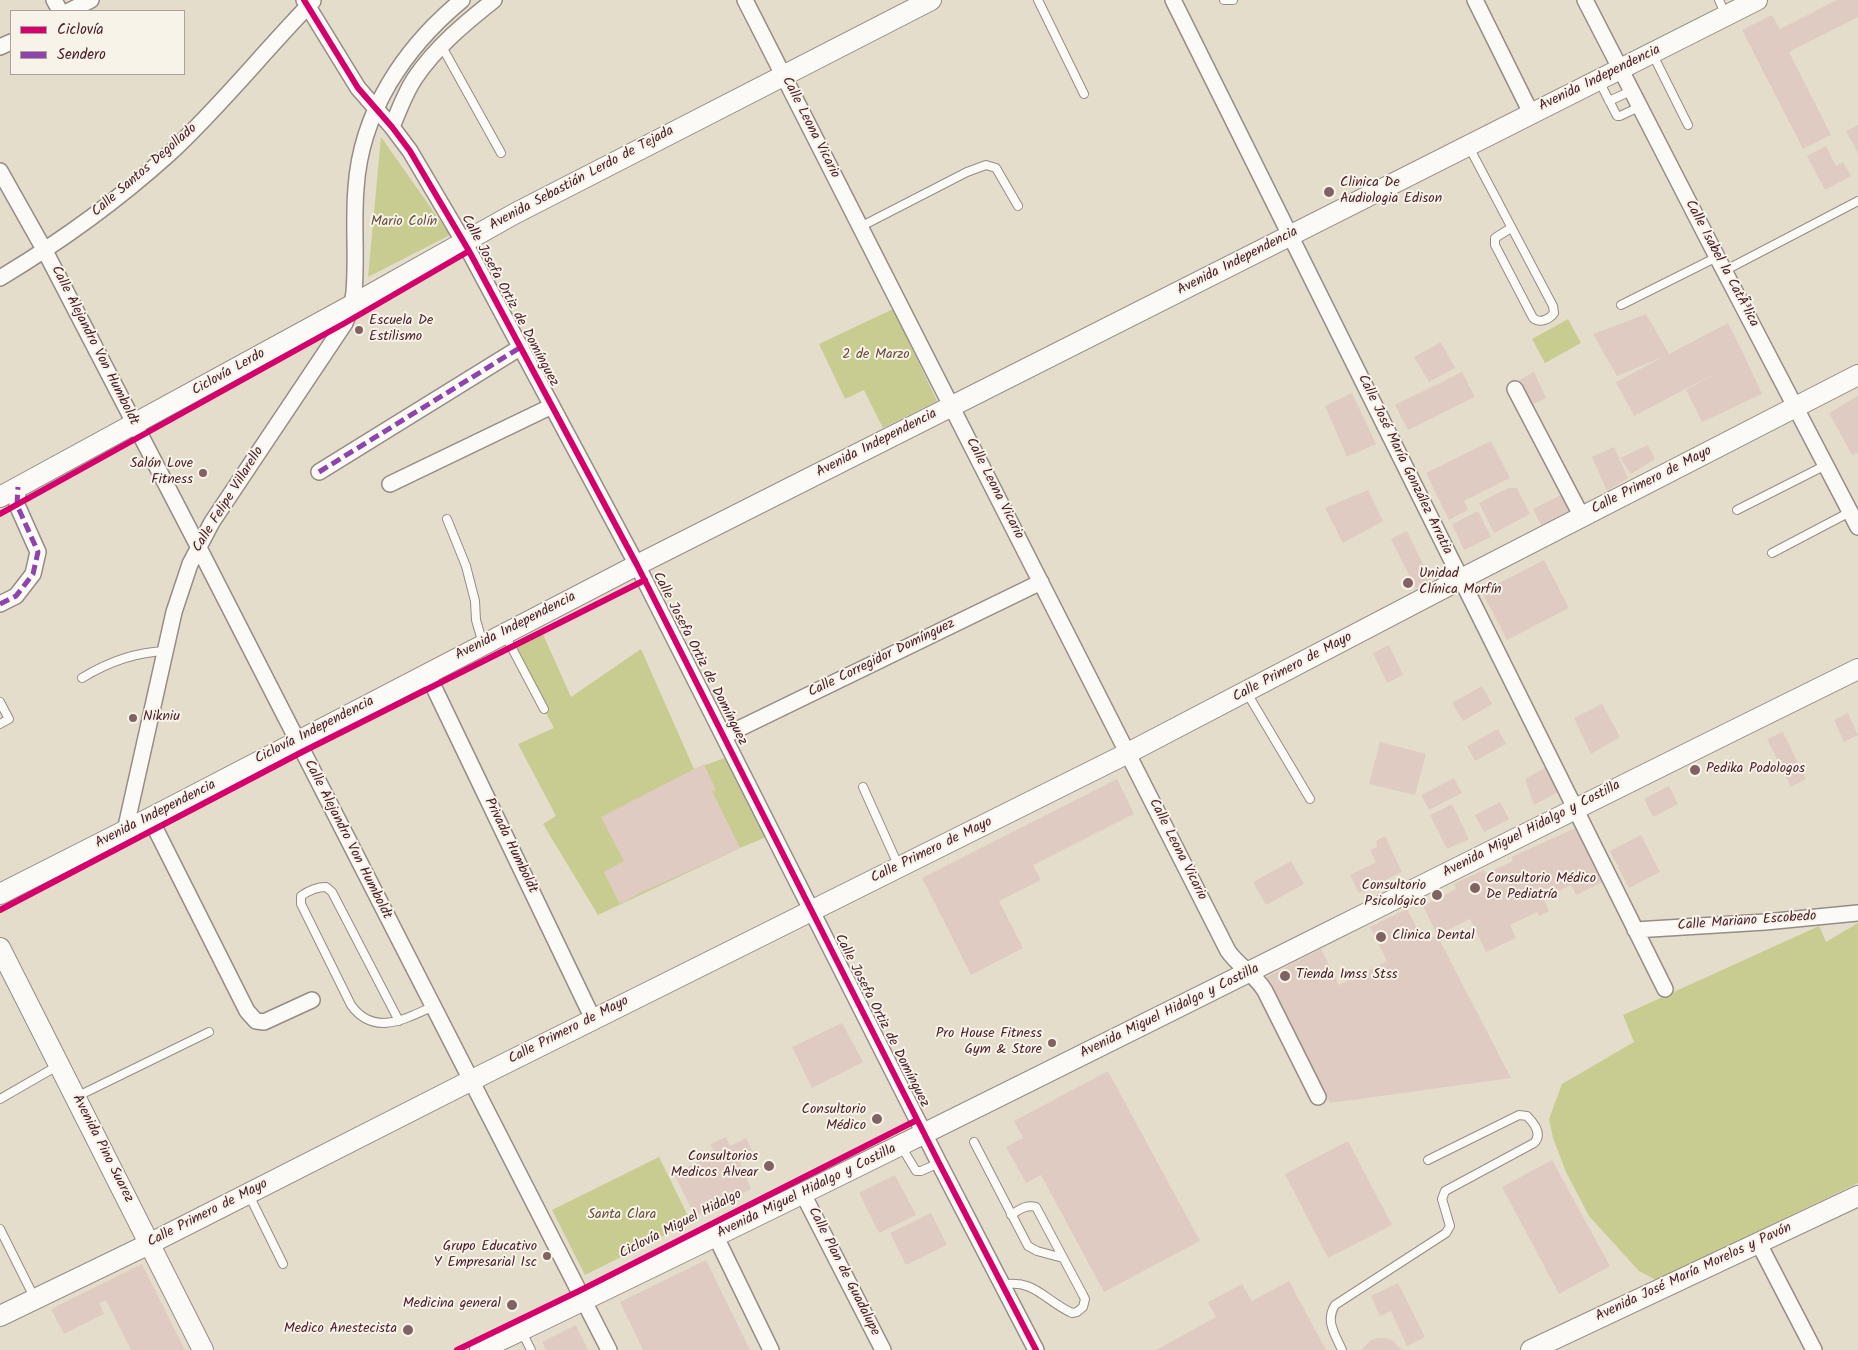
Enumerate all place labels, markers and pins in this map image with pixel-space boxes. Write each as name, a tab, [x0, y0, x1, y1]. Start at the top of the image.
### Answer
place label: Clinica De Audiologia Edison	[1340, 176, 1442, 208]
marker: Clinica De Audiologia Edison	[1322, 185, 1336, 199]
place label: Escuela De Estilismo	[369, 314, 433, 347]
marker: Escuela De Estilismo	[353, 324, 365, 336]
place label: Salón Love Fitness	[130, 457, 193, 490]
marker: Salón Love Fitness	[197, 467, 209, 479]
place label: Unidad Clínica Morfín	[1419, 567, 1501, 600]
marker: Unidad Clínica Morfín	[1401, 576, 1415, 590]
place label: Nikniu	[143, 710, 180, 726]
marker: Nikniu	[127, 712, 139, 724]
place label: Pedika Podologos	[1706, 762, 1805, 778]
marker: Pedika Podologos	[1688, 763, 1702, 777]
place label: Consultorio Médico De Pediatría	[1486, 872, 1596, 904]
place label: Consultorio Psicológico	[1362, 879, 1426, 912]
marker: Consultorio Médico De Pediatría	[1468, 881, 1482, 895]
marker: Consultorio Psicológico	[1430, 888, 1444, 902]
place label: Clinica Dental	[1392, 929, 1475, 945]
marker: Clinica Dental	[1374, 930, 1388, 944]
place label: Tienda Imss Stss	[1296, 968, 1398, 984]
marker: Tienda Imss Stss	[1278, 969, 1292, 983]
place label: Pro House Fitness Gym & Store	[936, 1027, 1042, 1060]
marker: Pro House Fitness Gym & Store	[1046, 1037, 1058, 1049]
place label: Consultorio Médico	[802, 1103, 866, 1136]
marker: Consultorio Médico	[870, 1112, 884, 1126]
place label: Consultorios Medicos Alvear	[671, 1150, 758, 1182]
marker: Consultorios Medicos Alvear	[762, 1159, 776, 1173]
place label: Grupo Educativo Y Empresarial Isc	[434, 1240, 537, 1272]
marker: Grupo Educativo Y Empresarial Isc	[541, 1250, 553, 1262]
place label: Medicina general	[403, 1297, 501, 1313]
marker: Medicina general	[505, 1298, 519, 1312]
place label: Medico Anestecista	[284, 1322, 397, 1338]
marker: Medico Anestecista	[401, 1323, 415, 1337]

